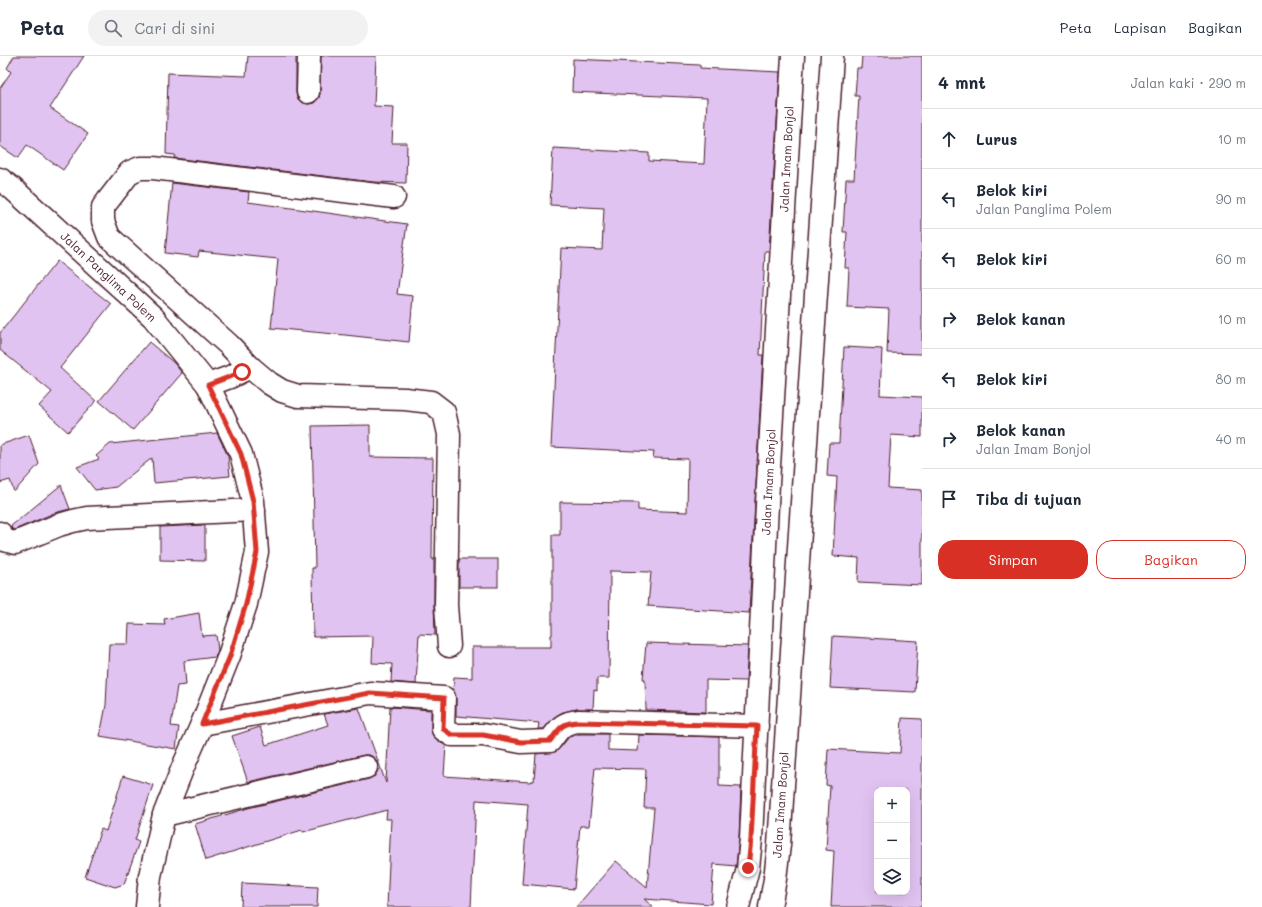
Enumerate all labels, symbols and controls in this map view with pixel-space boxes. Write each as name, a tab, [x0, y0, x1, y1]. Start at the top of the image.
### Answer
search box	[88, 10, 368, 46]
text: Peta	[20, 15, 64, 40]
icon: search	[102, 17, 124, 39]
text: Cari di sini	[134, 18, 215, 38]
text: Peta	[1060, 18, 1092, 37]
text: Lapisan	[1114, 18, 1166, 37]
text: Bagikan	[1188, 18, 1242, 37]
text: 4 mnt	[938, 71, 986, 93]
text: Jalan kaki · 290 m	[1131, 74, 1246, 91]
street label: Jalan Imam Bonjol	[775, 106, 797, 212]
icon: ahead	[938, 128, 960, 150]
text: Lurus	[976, 129, 1017, 149]
text: 10 m	[1218, 130, 1246, 147]
text: Belok kiri	[976, 180, 1048, 200]
icon: left	[938, 188, 960, 210]
text: 90 m	[1216, 190, 1246, 207]
text: Jalan Panglima Polem	[976, 200, 1112, 217]
street label: Jalan Panglima Polem	[57, 228, 160, 325]
icon: left	[938, 248, 960, 270]
text: Belok kiri	[976, 249, 1048, 269]
text: 60 m	[1216, 250, 1246, 267]
icon: right	[938, 308, 960, 330]
text: Belok kanan	[976, 309, 1065, 329]
text: 10 m	[1218, 310, 1246, 327]
route start	[233, 363, 251, 381]
icon: left	[938, 368, 960, 390]
text: Belok kiri	[976, 369, 1048, 389]
text: 80 m	[1216, 370, 1246, 387]
text: Belok kanan	[976, 420, 1065, 440]
icon: right	[938, 428, 960, 450]
street label: Jalan Imam Bonjol	[757, 429, 779, 535]
text: 40 m	[1216, 430, 1246, 447]
text: Jalan Imam Bonjol	[976, 440, 1091, 457]
icon: arrive	[938, 488, 960, 510]
text: Tiba di tujuan	[976, 489, 1081, 509]
button: Simpan	[938, 540, 1088, 579]
button: Bagikan	[1096, 540, 1246, 579]
street label: Jalan Imam Bonjol	[768, 751, 792, 858]
map controls	[874, 787, 910, 895]
button: +	[874, 787, 910, 823]
button: −	[874, 823, 910, 859]
route end	[739, 859, 757, 877]
button: layers	[874, 859, 910, 895]

